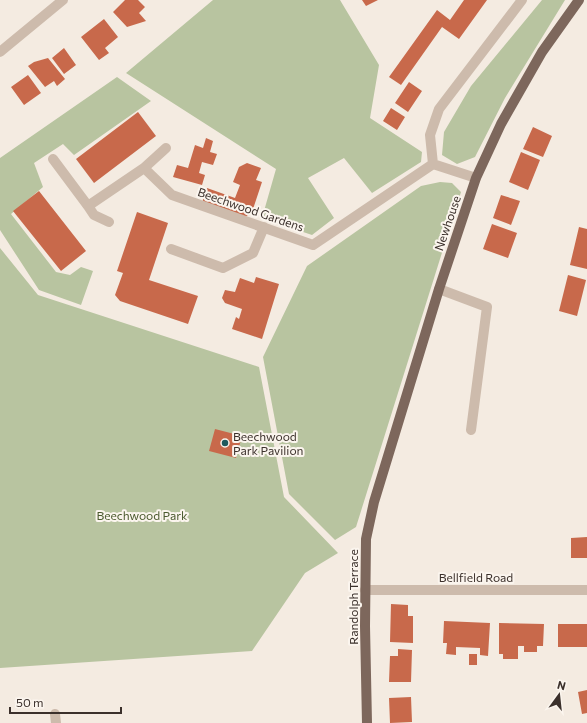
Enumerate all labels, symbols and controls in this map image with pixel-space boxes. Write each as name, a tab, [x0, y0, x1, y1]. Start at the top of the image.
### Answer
street label: Beechwood Gardens	[196, 184, 306, 234]
street label: Newhouse	[431, 194, 463, 252]
place label: Beechwood Park Pavilion	[233, 429, 304, 457]
marker: Beechwood Park Pavilion	[220, 438, 230, 448]
park label: Beechwood Park	[96, 508, 188, 522]
street label: Randolph Terrace	[346, 549, 360, 645]
street label: Bellfield Road	[439, 570, 513, 584]
north arrow	[539, 675, 579, 715]
text: N	[556, 678, 567, 692]
scale bar	[10, 689, 121, 715]
text: 50 m	[16, 695, 44, 709]

